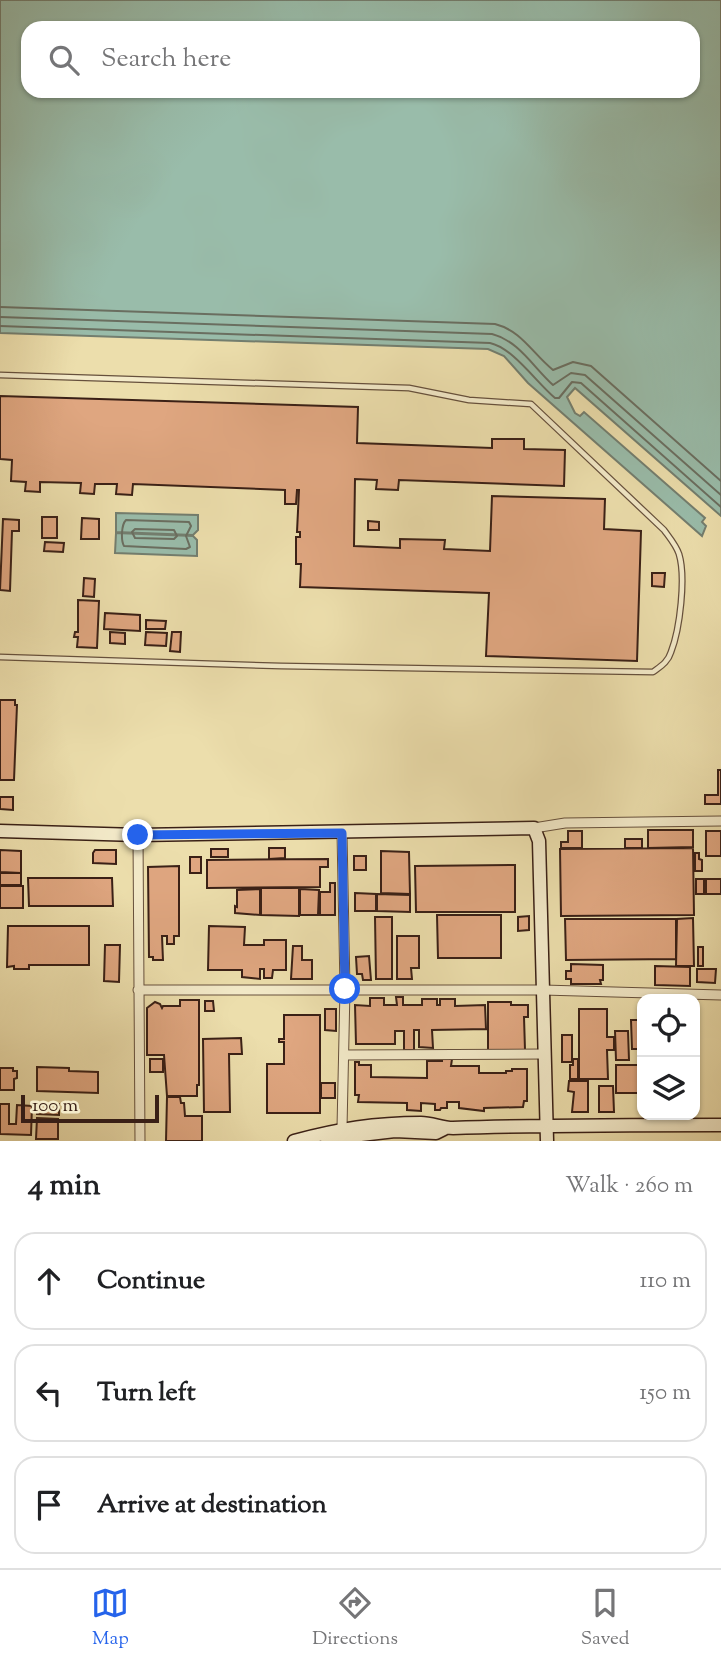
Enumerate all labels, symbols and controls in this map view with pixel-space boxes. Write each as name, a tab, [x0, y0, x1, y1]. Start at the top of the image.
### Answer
search box	[21, 21, 700, 98]
icon: search	[45, 41, 83, 79]
text: Search here	[101, 41, 231, 78]
route end	[122, 819, 153, 850]
route start	[329, 973, 360, 1004]
map controls	[637, 994, 700, 1120]
button: locate	[637, 994, 700, 1057]
button: layers	[637, 1057, 700, 1120]
scale bar	[21, 1092, 159, 1124]
text: 100 m	[32, 1093, 78, 1120]
text: 4 min	[28, 1165, 101, 1208]
text: Walk · 260 m	[565, 1170, 693, 1203]
icon: ahead	[30, 1262, 68, 1300]
text: Continue	[97, 1263, 205, 1300]
text: 110 m	[640, 1265, 691, 1298]
icon: left	[30, 1374, 68, 1412]
text: Turn left	[97, 1375, 196, 1412]
text: 150 m	[639, 1377, 691, 1410]
icon: arrive	[30, 1486, 68, 1524]
text: Arrive at destination	[97, 1487, 327, 1524]
tab: Map	[91, 1584, 129, 1653]
tab: Directions	[312, 1584, 398, 1653]
tab: Saved	[581, 1584, 630, 1653]

